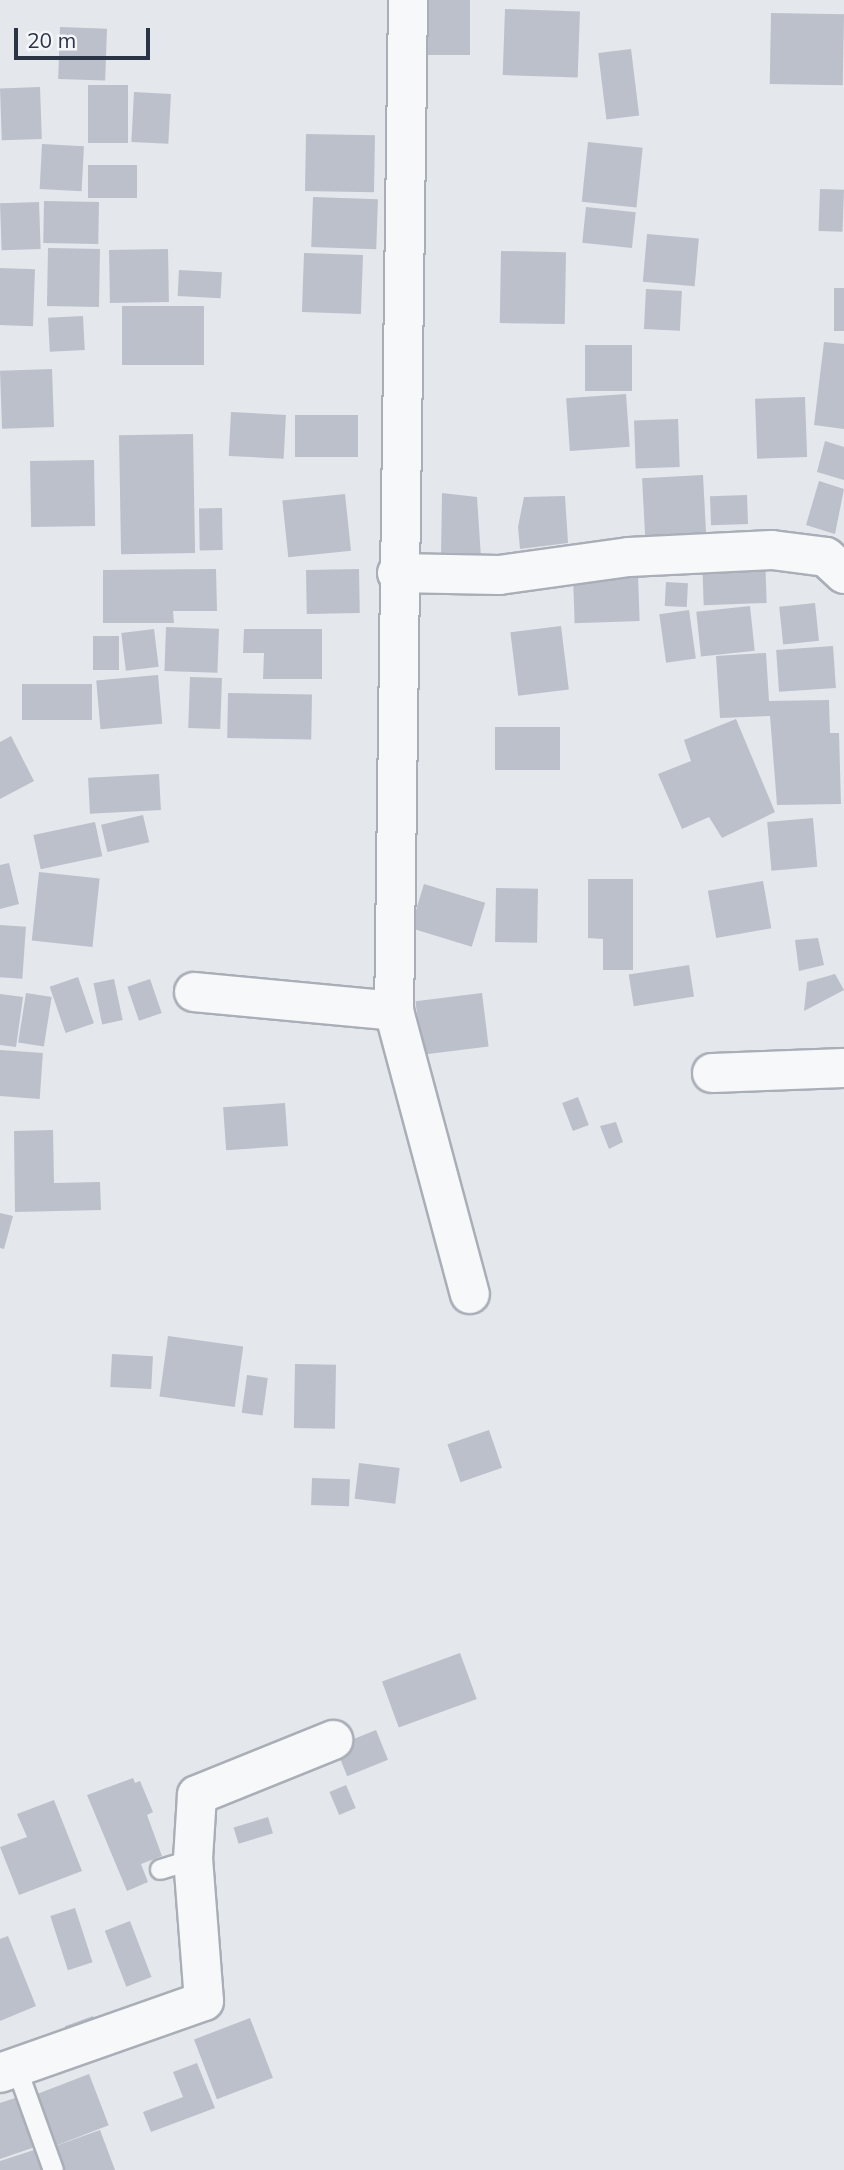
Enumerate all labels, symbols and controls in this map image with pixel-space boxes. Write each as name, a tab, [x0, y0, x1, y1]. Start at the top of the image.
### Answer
scale bar	[18, 14, 154, 58]
text: 20 m	[27, 27, 76, 53]

